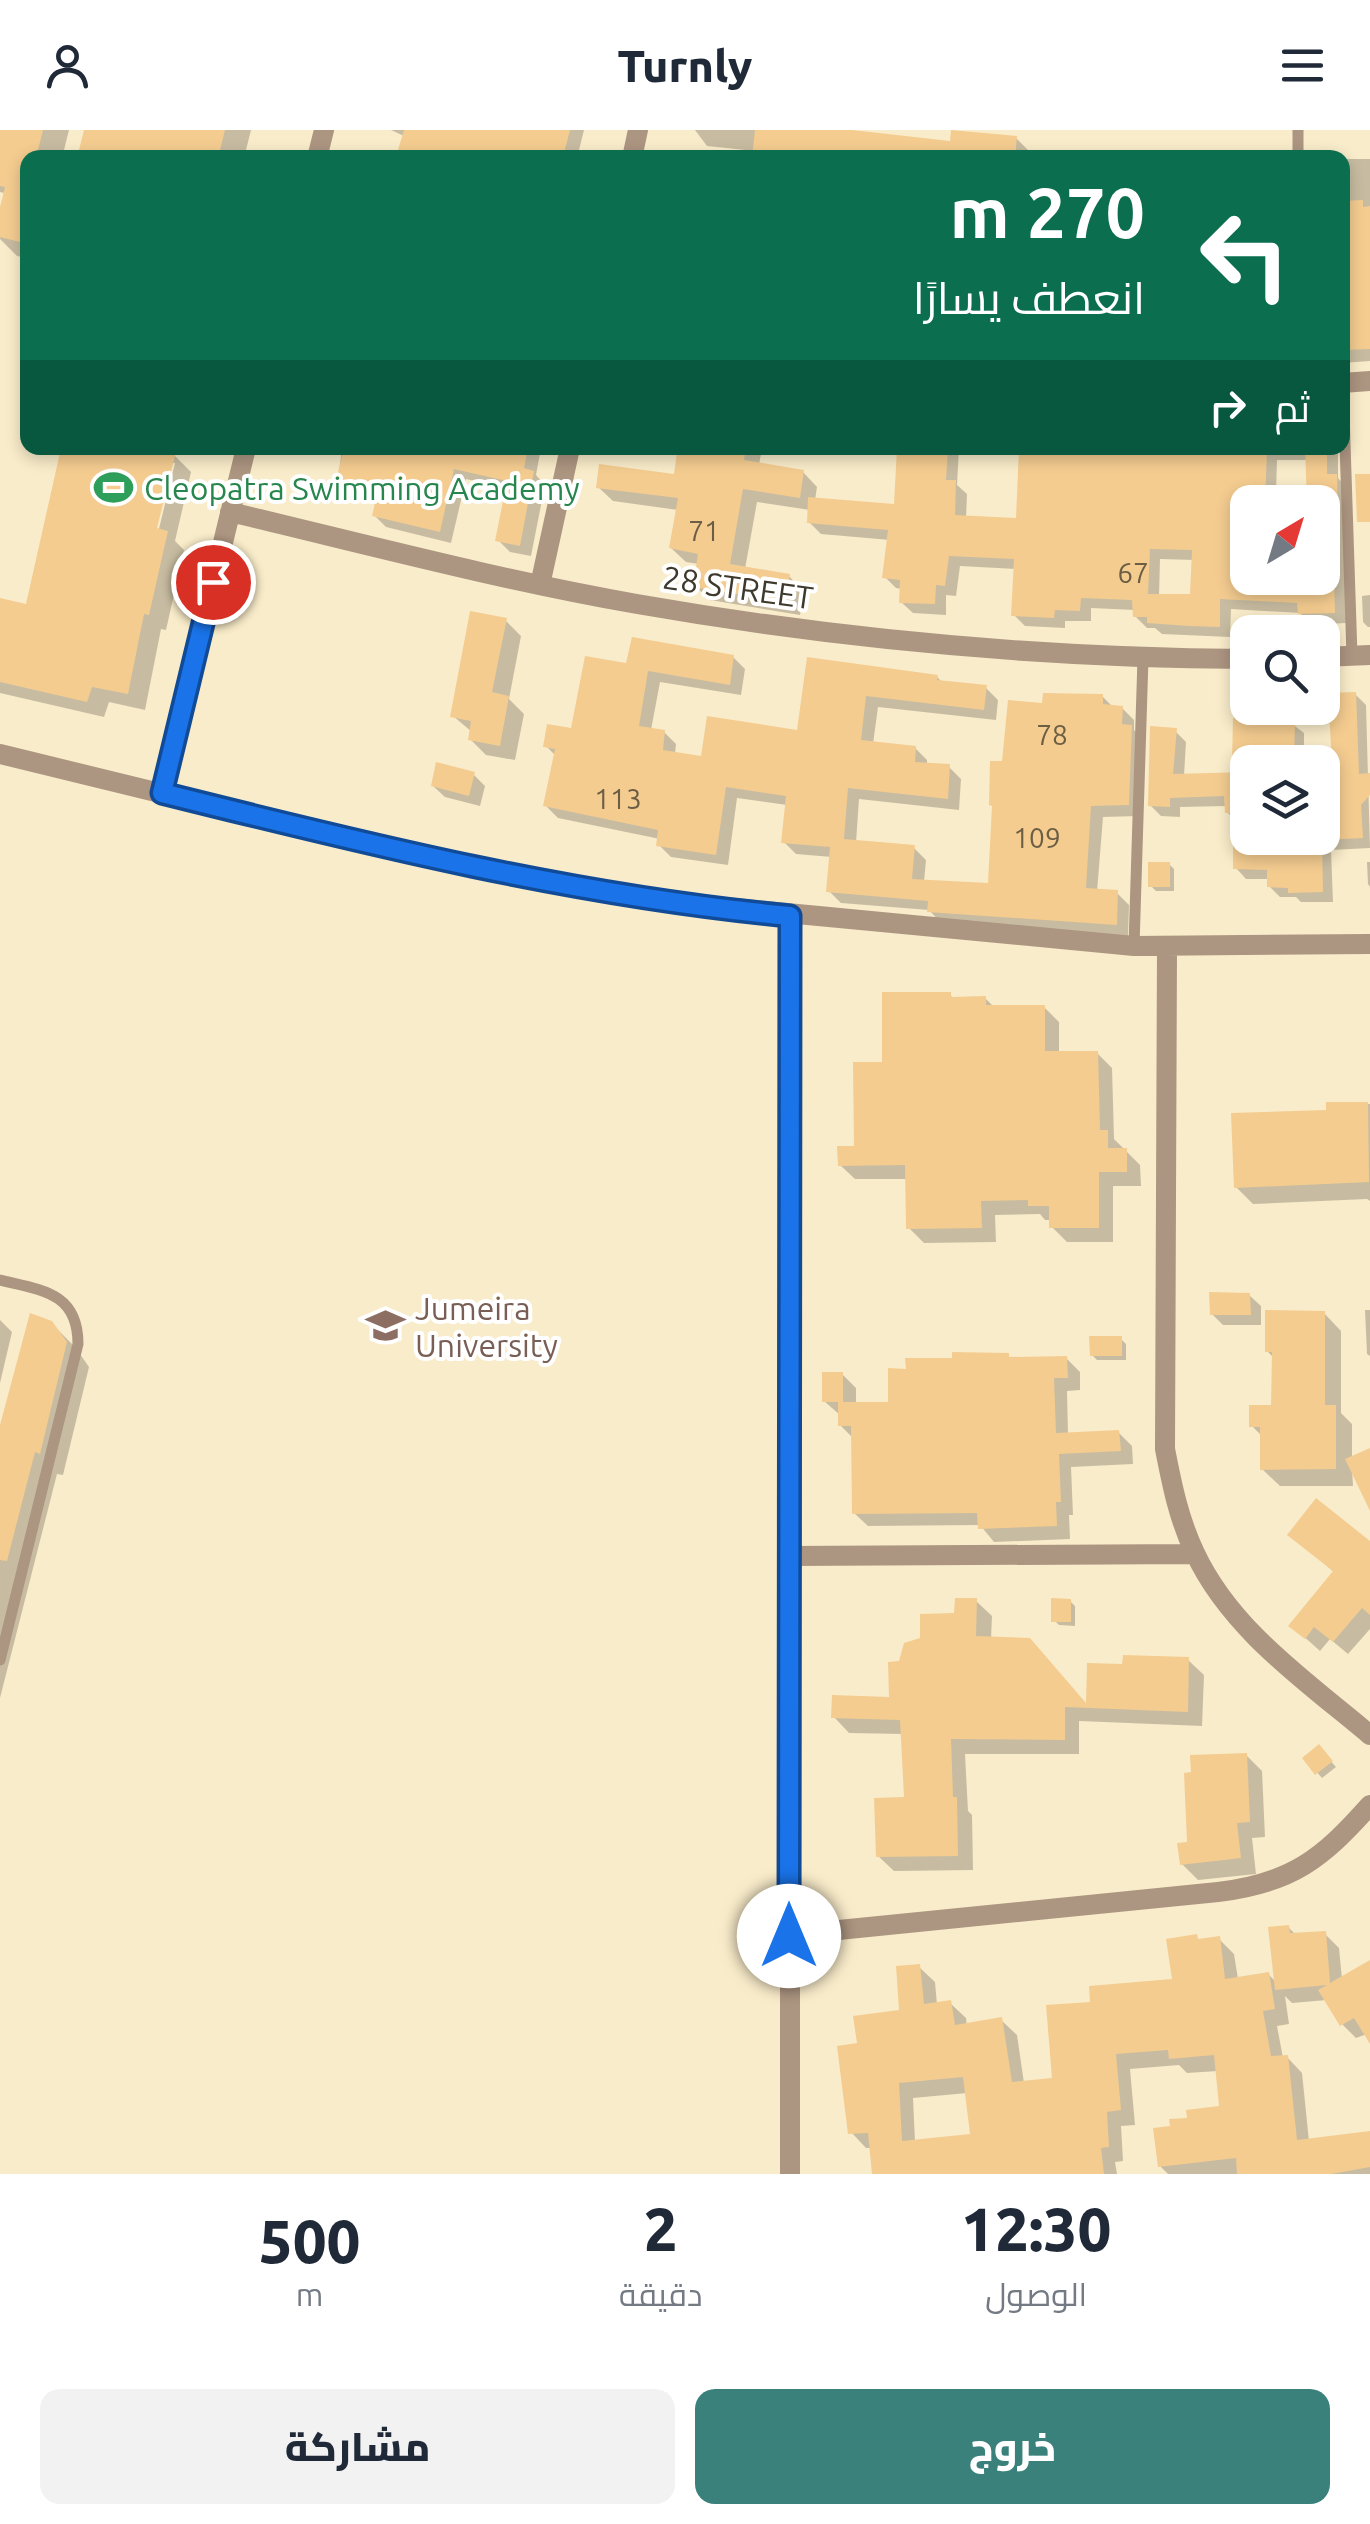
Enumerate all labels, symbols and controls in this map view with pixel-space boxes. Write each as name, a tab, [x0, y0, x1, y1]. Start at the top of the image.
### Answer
icon: person	[40, 38, 95, 93]
icon: menu	[1275, 38, 1330, 93]
text: Turnly	[618, 40, 752, 91]
text: 270 m	[950, 173, 1145, 251]
icon: left	[1180, 190, 1310, 320]
text: انعطف يسارًا	[913, 272, 1145, 323]
icon: right	[1200, 380, 1255, 435]
text: ثم	[1275, 387, 1310, 429]
sports icon: Cleopatra Swimming Academy	[93, 467, 135, 509]
place label: Cleopatra Swimming Academy	[144, 470, 580, 506]
north arrow	[1230, 485, 1340, 595]
map controls	[1230, 485, 1340, 855]
house number: 71	[688, 515, 720, 546]
pin	[171, 540, 256, 625]
icon: arrive	[186, 555, 241, 610]
house number: 67	[1117, 557, 1149, 588]
street label: 28 STREET	[660, 559, 816, 615]
button: search	[1230, 615, 1340, 725]
house number: 78	[1036, 719, 1068, 750]
button: layers	[1230, 745, 1340, 855]
house number: 113	[594, 783, 642, 814]
house number: 109	[1013, 822, 1061, 853]
place label: Jumeira University	[415, 1290, 558, 1363]
school or university icon: Jumeira University	[364, 1305, 406, 1347]
position arrow	[737, 1884, 841, 1988]
text: 2	[644, 2195, 678, 2262]
text: 12:30	[961, 2195, 1111, 2262]
text: 500	[259, 2207, 360, 2274]
text: m	[296, 2276, 323, 2312]
text: دقيقة	[619, 2276, 702, 2312]
text: الوصول	[985, 2276, 1087, 2312]
button: مشاركة	[40, 2389, 675, 2504]
button: خروج	[695, 2389, 1330, 2504]

